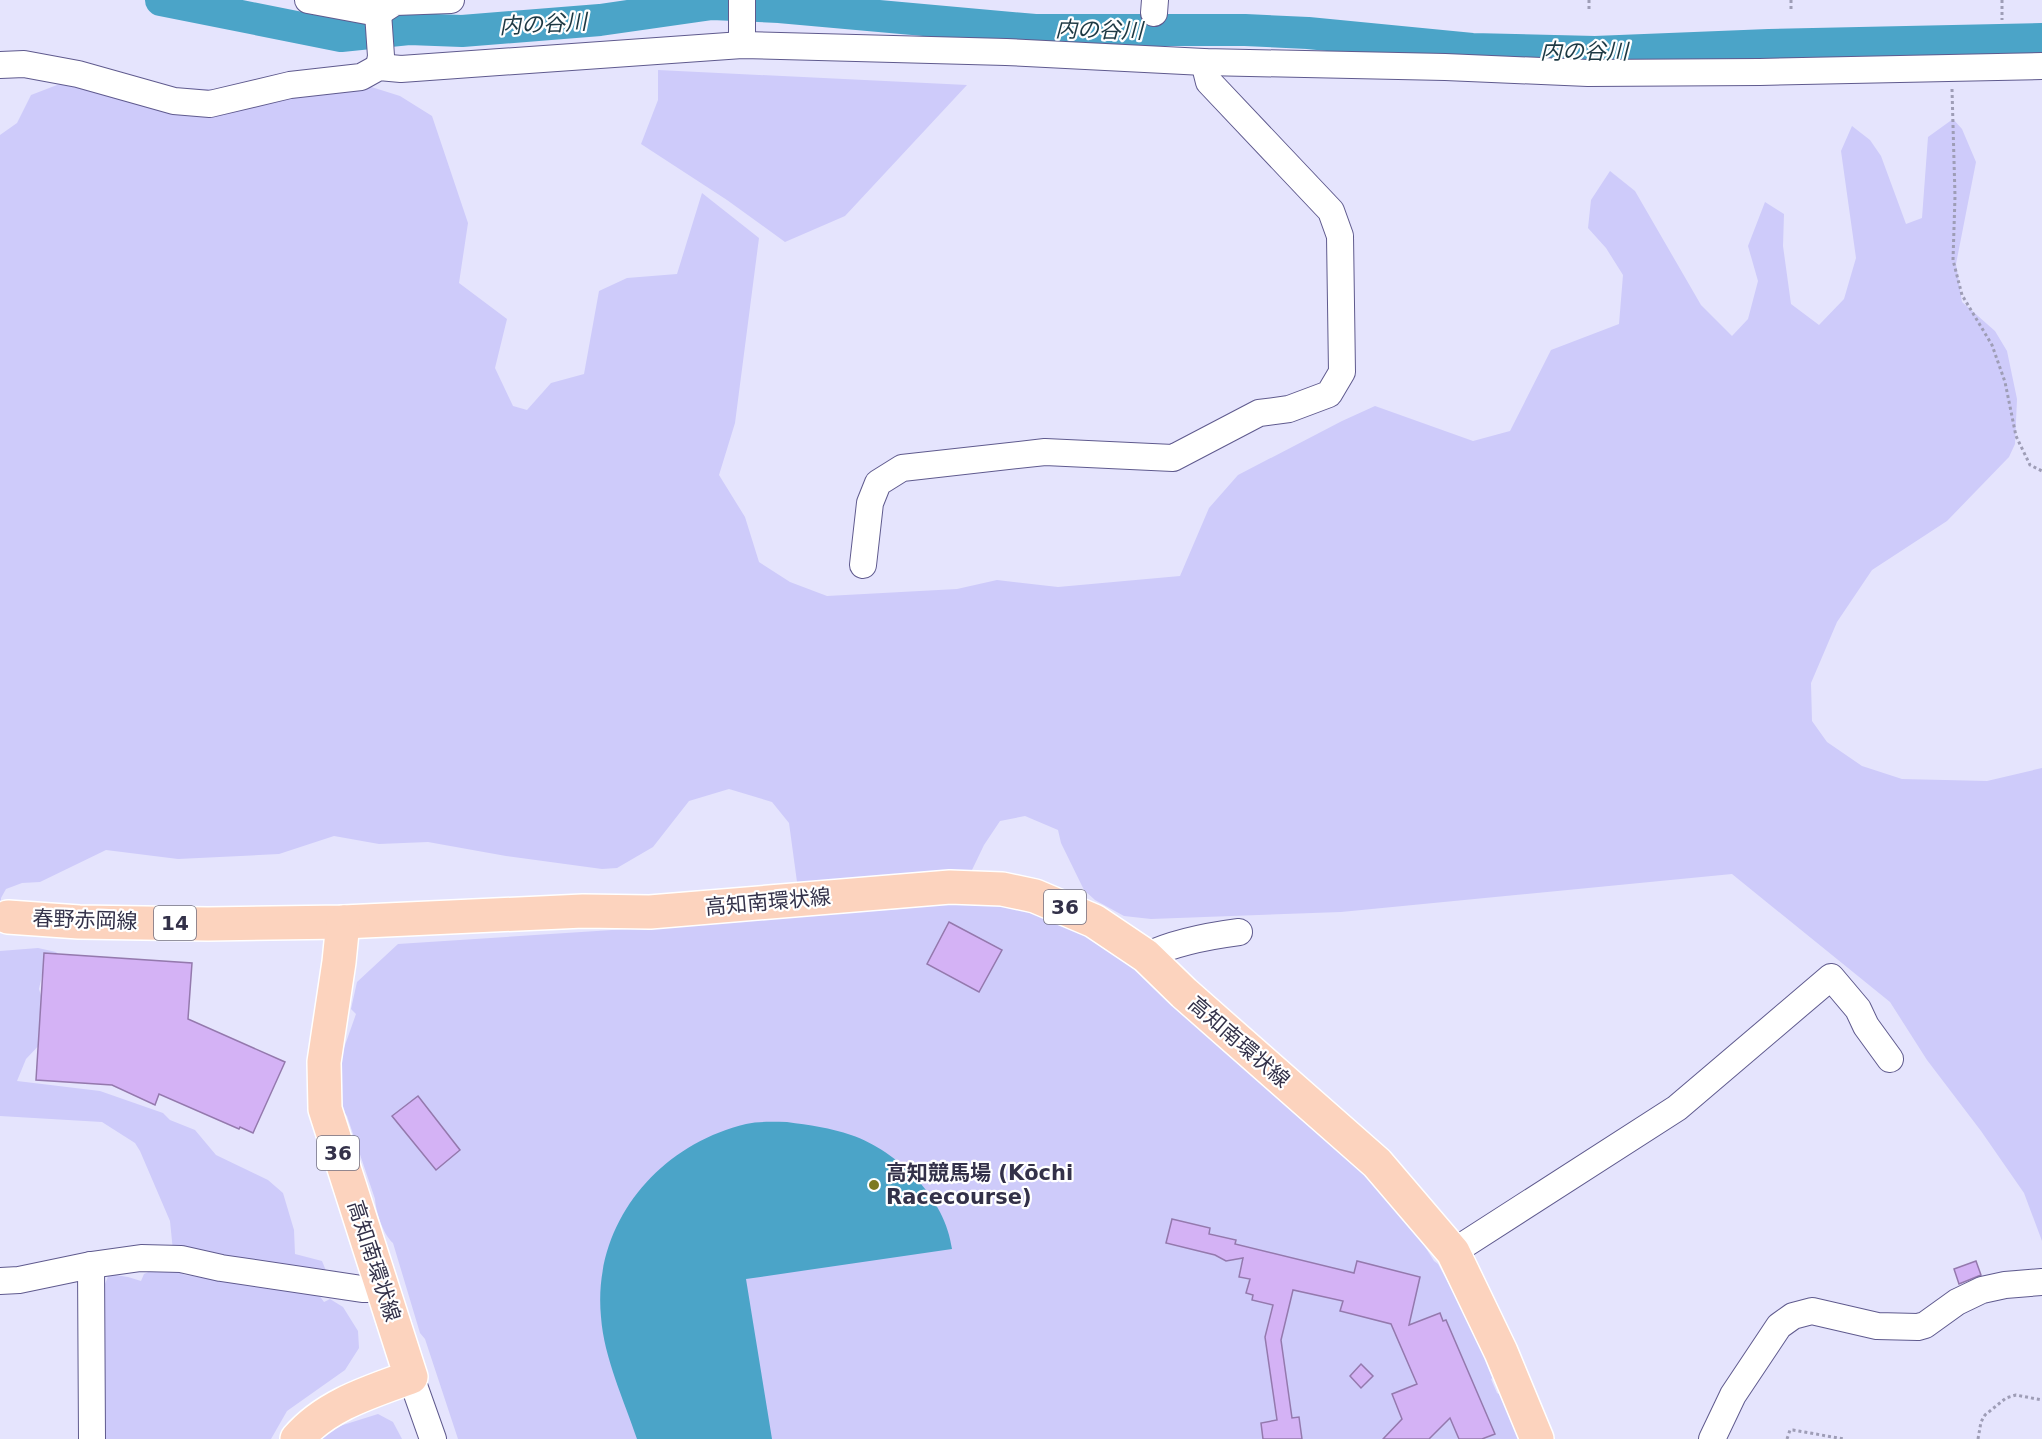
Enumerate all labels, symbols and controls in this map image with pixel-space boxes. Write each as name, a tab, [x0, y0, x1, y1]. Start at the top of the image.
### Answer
water label: 内の谷川	[498, 9, 590, 39]
water label: 内の谷川	[1055, 17, 1145, 43]
water label: 内の谷川	[1540, 39, 1630, 64]
street label: 高知南環状線	[704, 885, 832, 919]
road number: 36	[1044, 890, 1086, 924]
street label: 春野赤岡線	[32, 906, 138, 934]
road number: 14	[154, 906, 196, 940]
street label: 高知南環状線	[1184, 992, 1294, 1092]
road number: 36	[317, 1136, 359, 1170]
place label: 高知競馬場 (Kōchi Racecourse)	[886, 1161, 1073, 1209]
marker: 高知競馬場 (Kōchi Racecourse)	[867, 1178, 881, 1192]
street label: 高知南環状線	[343, 1197, 405, 1325]

